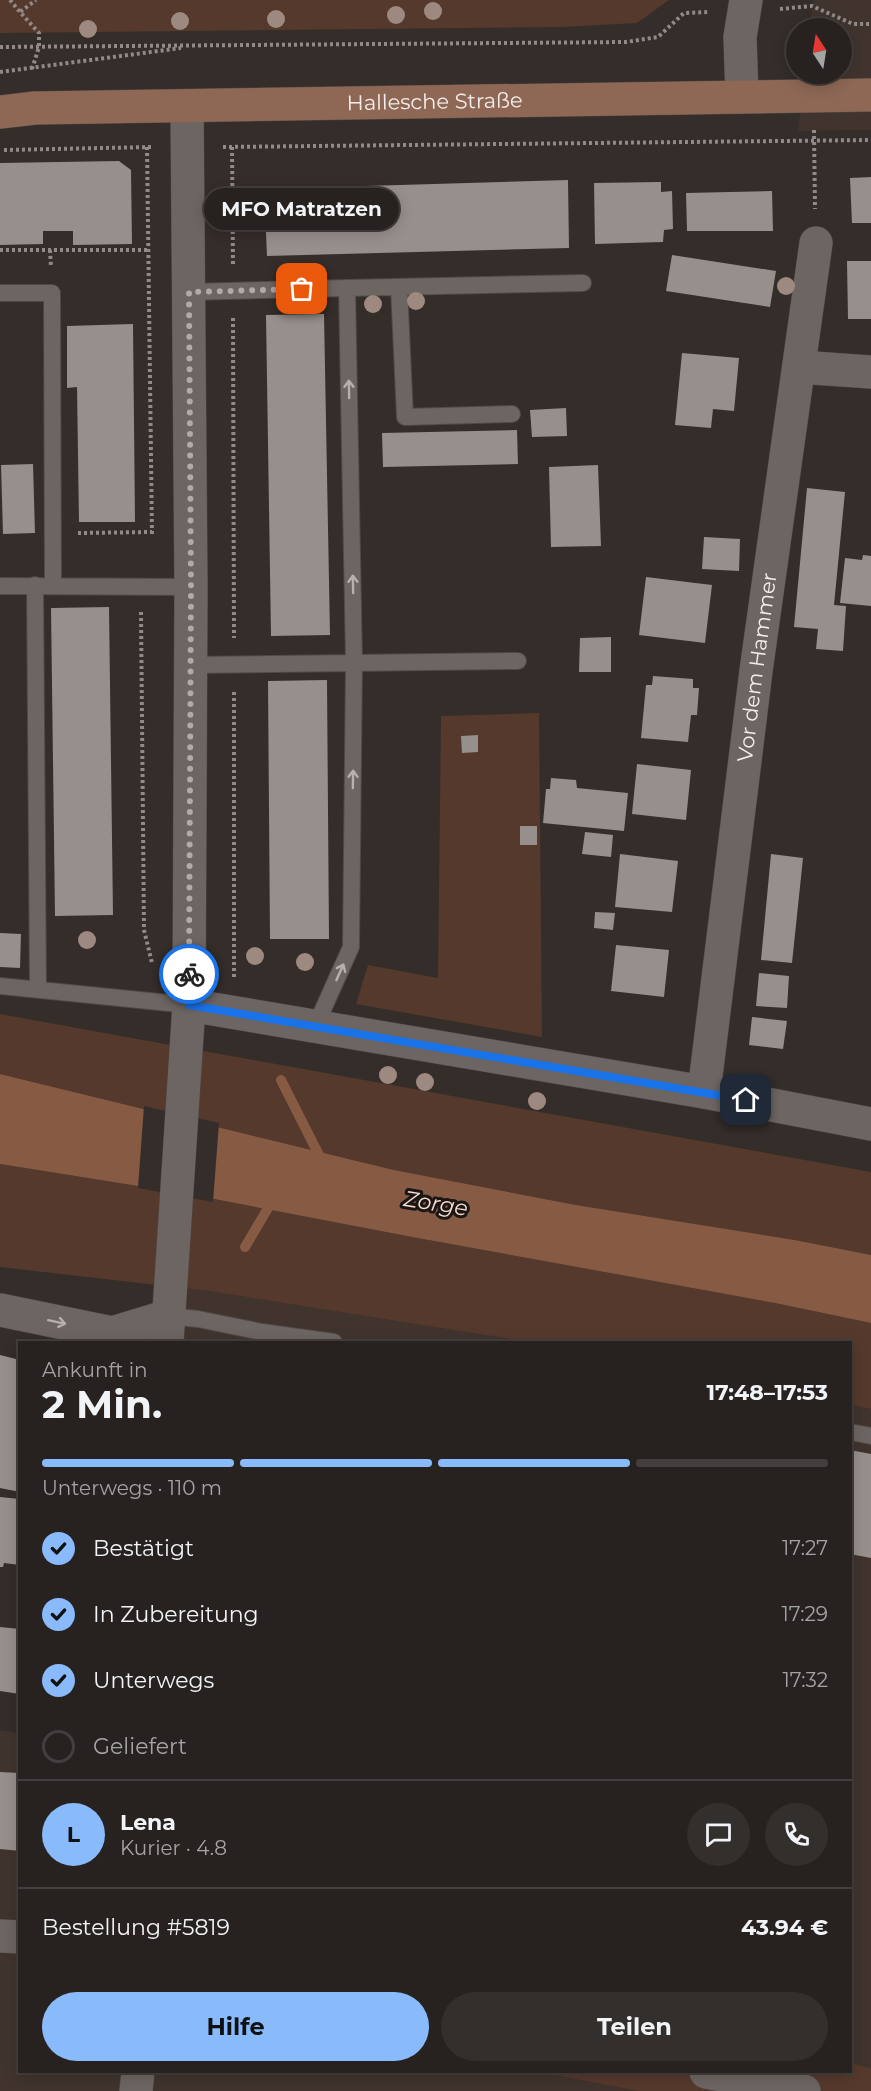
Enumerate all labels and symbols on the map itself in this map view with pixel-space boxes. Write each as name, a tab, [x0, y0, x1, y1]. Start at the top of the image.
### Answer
north arrow	[786, 18, 852, 84]
street label: Hallesche Straße	[347, 87, 523, 115]
callout: MFO Matratzen	[204, 187, 400, 229]
pin	[276, 263, 327, 314]
one-way arrow	[343, 380, 355, 400]
street label: Vor dem Hammer	[732, 571, 782, 763]
one-way arrow	[347, 575, 359, 595]
one-way arrow	[347, 770, 359, 790]
courier	[159, 944, 219, 1004]
one-way arrow	[334, 963, 346, 981]
pin	[720, 1074, 771, 1125]
water label: Zorge	[401, 1185, 470, 1222]
one-way arrow	[47, 1317, 67, 1328]

